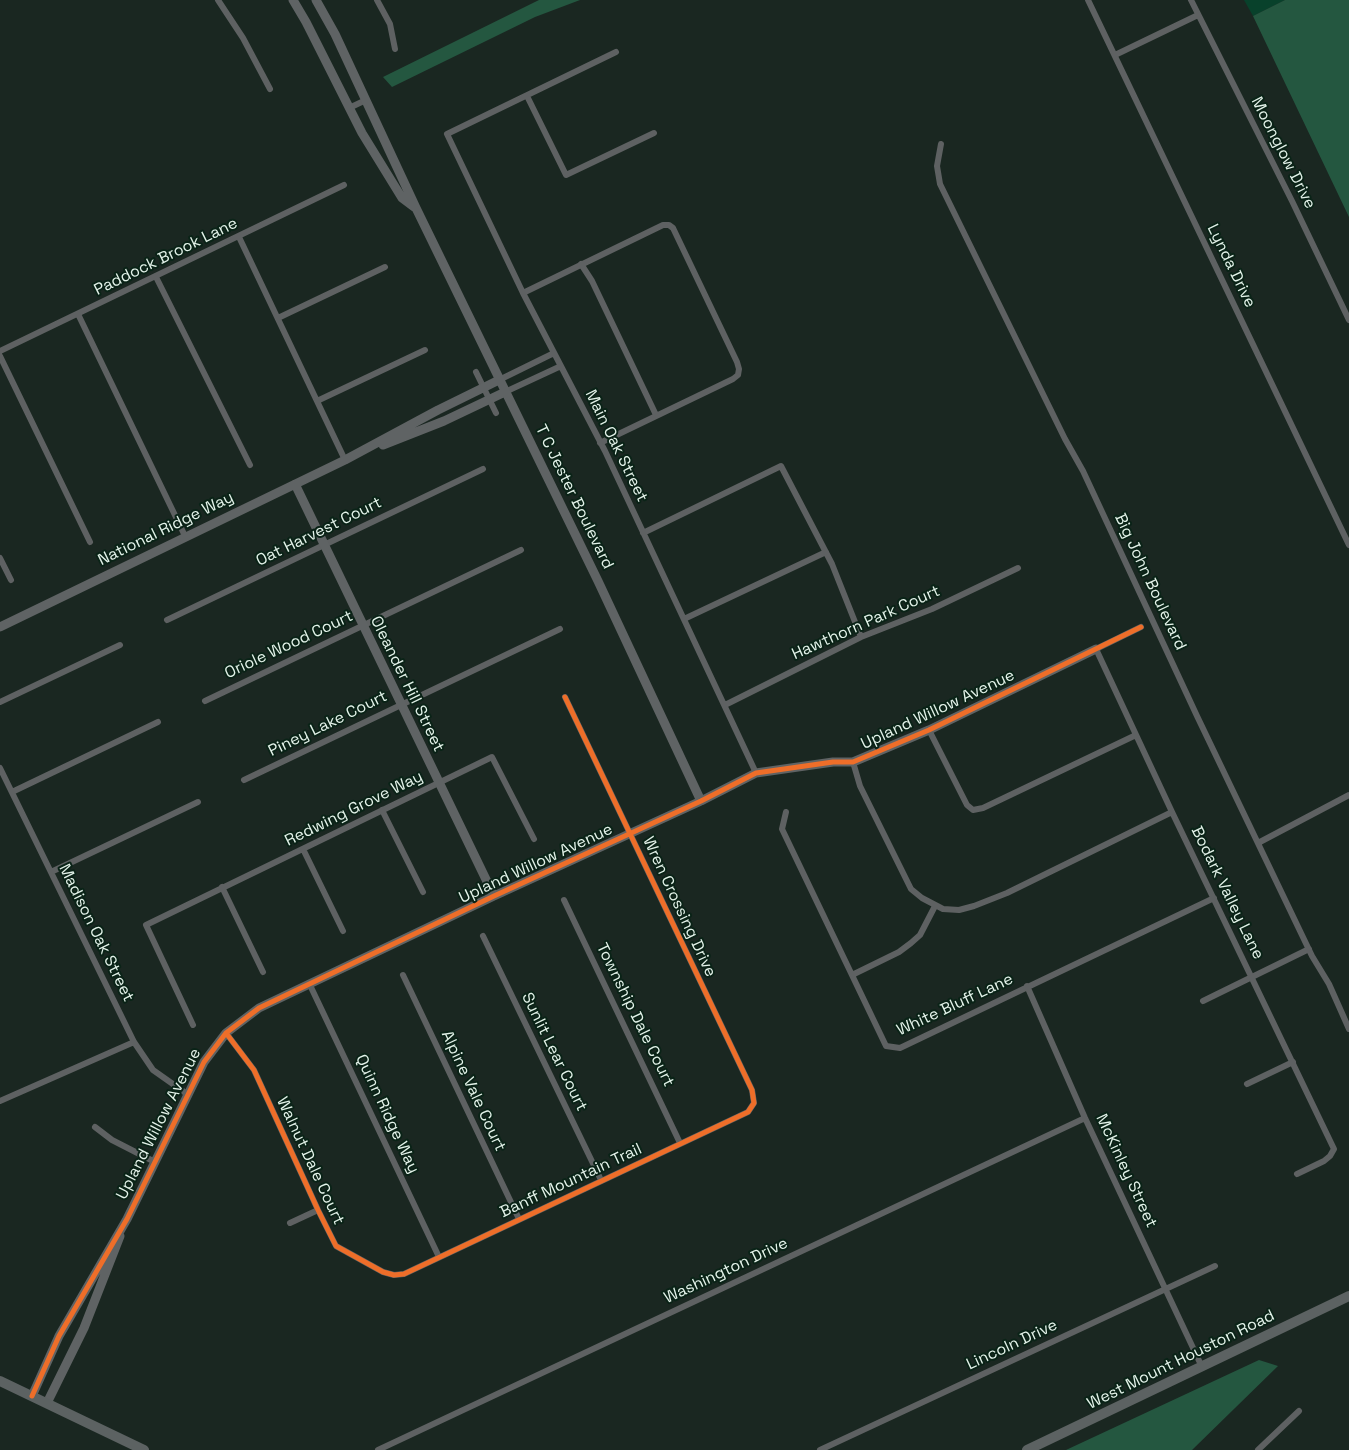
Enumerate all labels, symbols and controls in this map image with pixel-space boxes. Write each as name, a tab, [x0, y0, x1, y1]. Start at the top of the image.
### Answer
street label: Moonglow Drive	[1247, 94, 1319, 212]
street label: Paddock Brook Lane	[91, 214, 241, 300]
street label: Lynda Drive	[1203, 221, 1259, 311]
street label: Main Oak Street	[581, 387, 651, 505]
street label: T C Jester Boulevard	[531, 422, 617, 572]
street label: National Ridge Way	[95, 488, 237, 570]
street label: Oat Harvest Court	[253, 493, 385, 571]
street label: Big John Boulevard	[1110, 511, 1190, 653]
street label: Hawthorn Park Court	[789, 582, 943, 664]
street label: Oriole Wood Court	[222, 607, 356, 683]
street label: Oleander Hill Street	[366, 613, 448, 755]
street label: Upland Willow Avenue	[858, 666, 1018, 754]
street label: Piney Lake Court	[265, 687, 391, 761]
street label: Redwing Grove Way	[282, 767, 426, 851]
street label: Upland Willow Avenue	[456, 820, 616, 908]
street label: Bodark Valley Lane	[1186, 823, 1268, 963]
street label: Wren Crossing Drive	[638, 834, 720, 980]
street label: Madison Oak Street	[54, 861, 138, 1005]
street label: Township Dale Court	[592, 940, 678, 1090]
street label: White Bluff Lane	[894, 970, 1016, 1040]
street label: Sunlit Lear Court	[517, 990, 591, 1114]
street label: Alpine Vale Court	[437, 1028, 509, 1154]
street label: Upland Willow Avenue	[112, 1045, 206, 1203]
street label: Quinn Ridge Way	[351, 1052, 423, 1176]
street label: Walnut Dale Court	[272, 1094, 348, 1228]
street label: McKinley Street	[1091, 1111, 1161, 1231]
street label: Banff Mountain Trail	[497, 1140, 645, 1222]
street label: Washington Drive	[661, 1234, 791, 1308]
street label: West Mount Houston Road	[1084, 1306, 1278, 1414]
street label: Lincoln Drive	[963, 1316, 1061, 1374]

